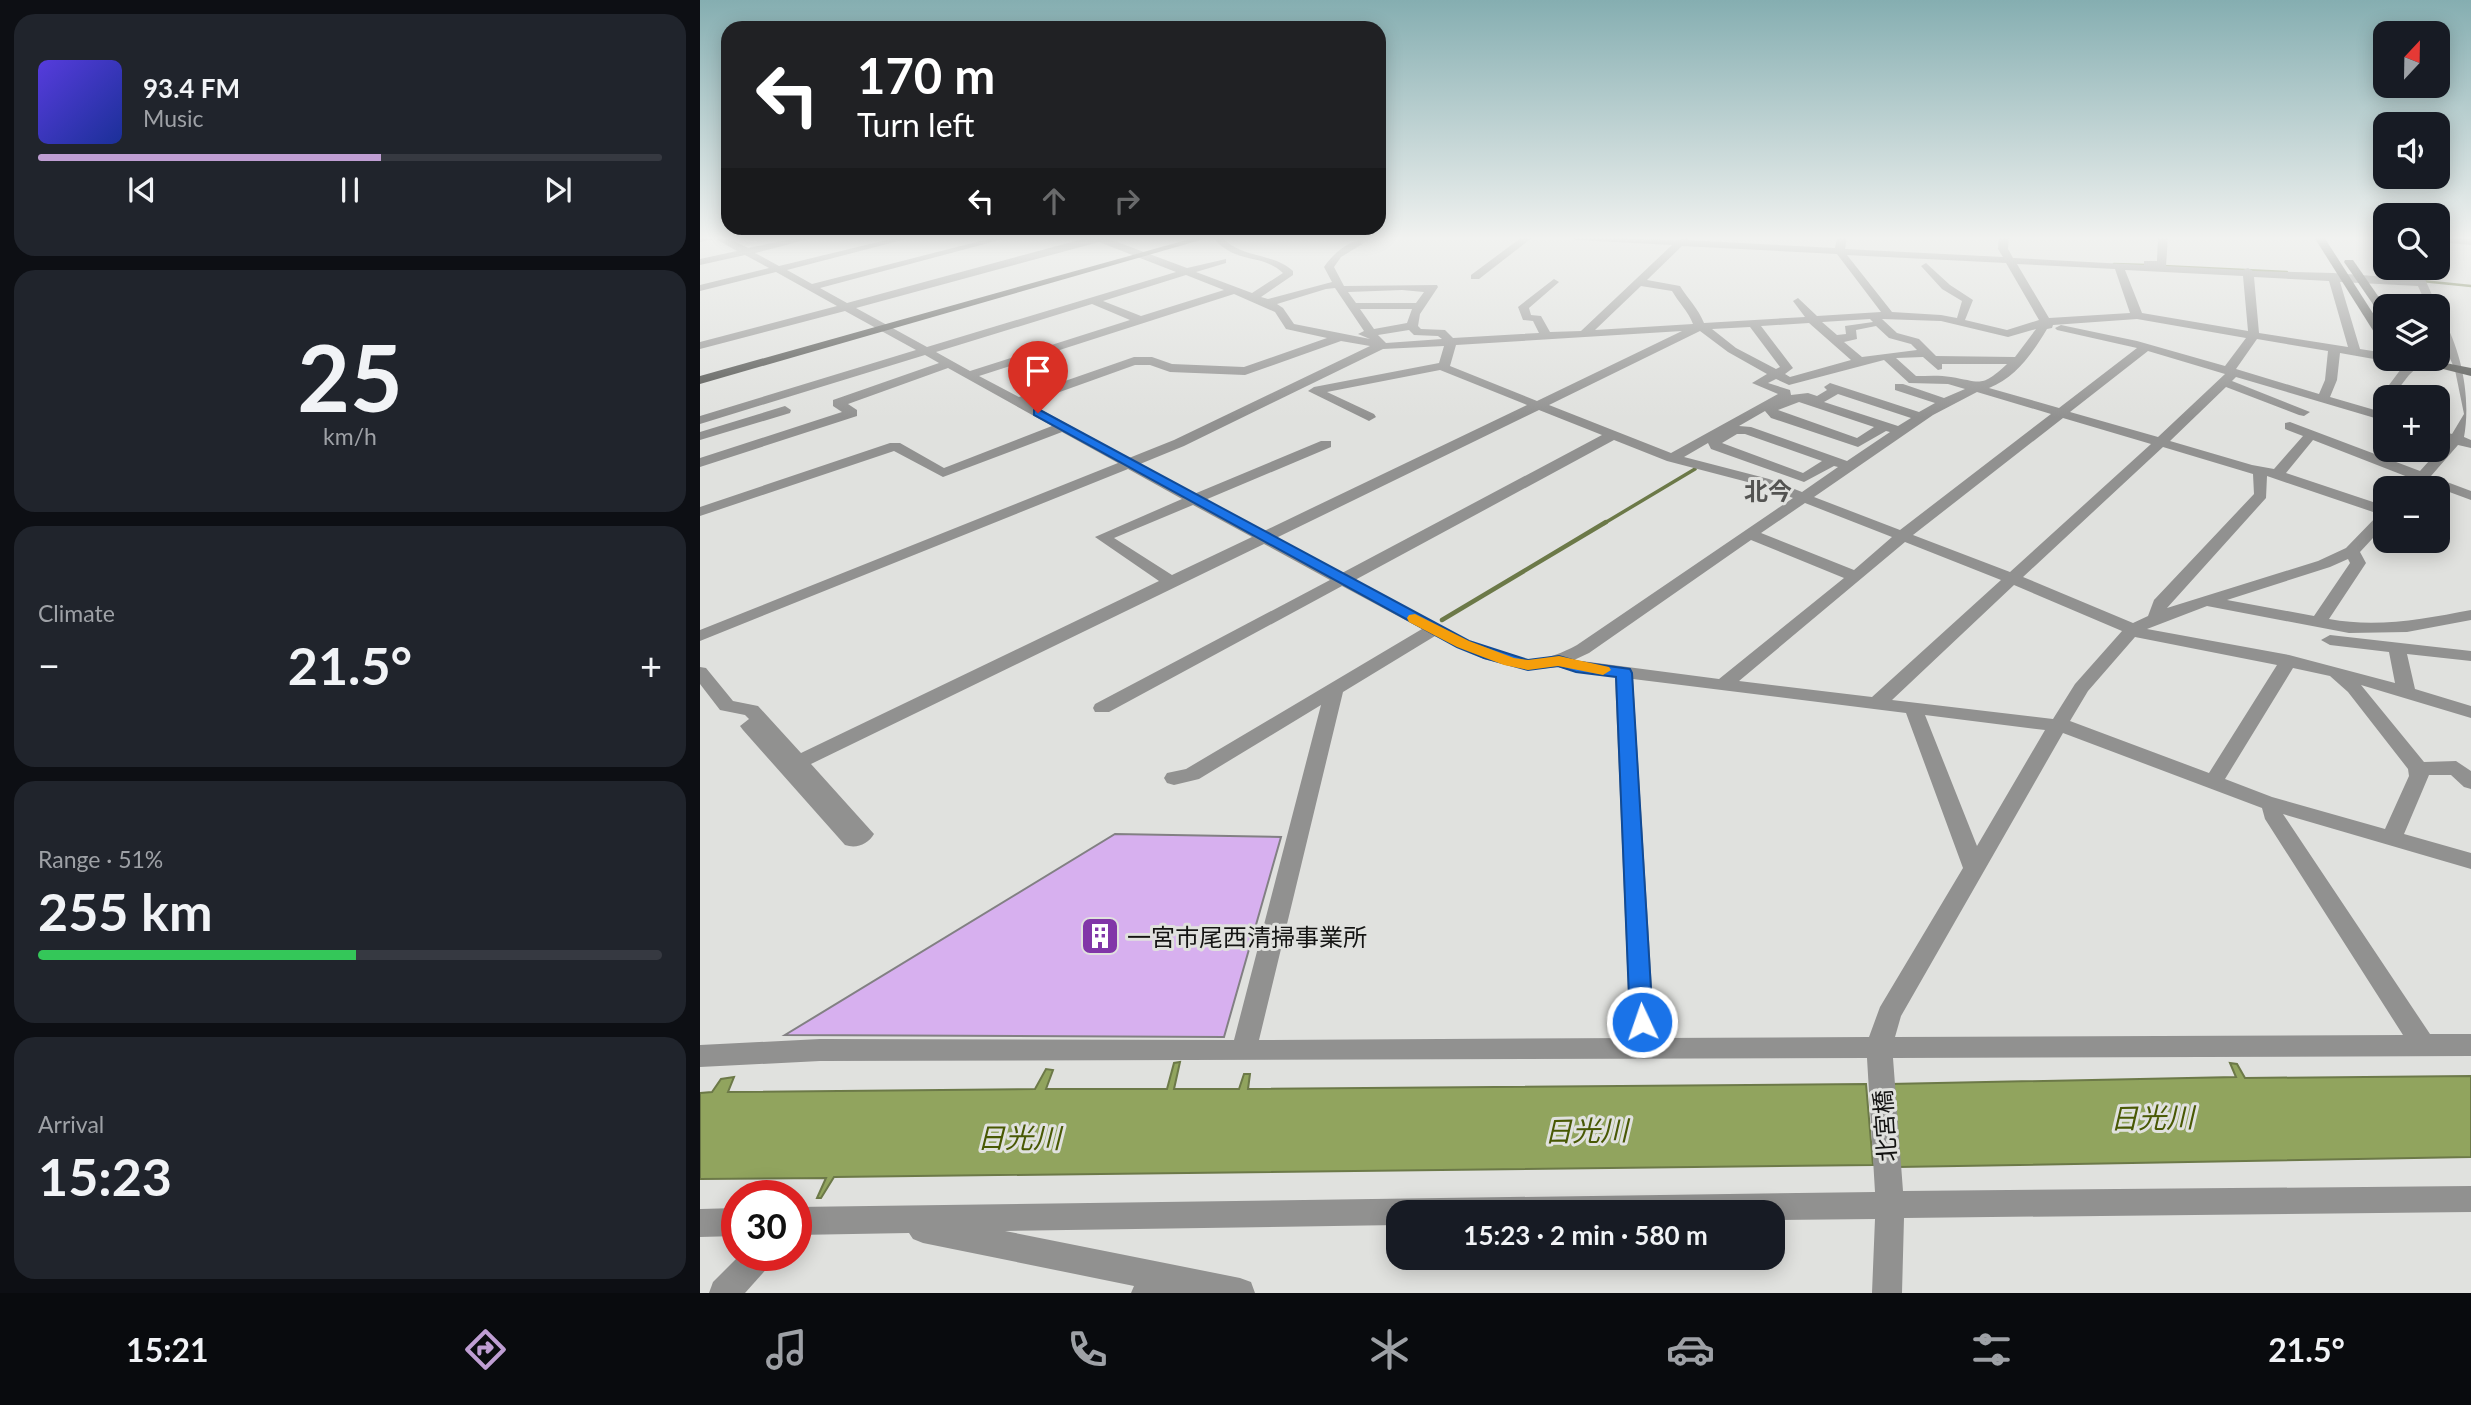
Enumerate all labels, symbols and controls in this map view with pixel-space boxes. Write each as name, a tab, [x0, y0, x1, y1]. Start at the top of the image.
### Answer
north arrow	[2373, 21, 2450, 98]
map controls	[2373, 21, 2450, 553]
text: 170 m	[857, 46, 995, 104]
icon: left	[742, 49, 833, 140]
text: 93.4 FM	[143, 72, 240, 104]
text: Music	[143, 104, 203, 132]
text: Turn left	[857, 105, 974, 144]
button: sound	[2373, 112, 2450, 189]
icon: previous	[123, 171, 161, 209]
icon: pause	[331, 171, 369, 209]
icon: next	[539, 171, 577, 209]
icon: left	[962, 182, 1000, 220]
icon: ahead	[1035, 182, 1073, 220]
icon: right	[1108, 182, 1146, 220]
button: search	[2373, 203, 2450, 280]
button: layers	[2373, 294, 2450, 371]
text: 25	[297, 322, 403, 431]
pin	[1008, 341, 1068, 413]
icon: arrive	[1019, 352, 1057, 390]
button: +	[2373, 385, 2450, 462]
text: km/h	[323, 422, 377, 450]
district label: 北今	[1744, 476, 1792, 505]
button: −	[2373, 476, 2450, 553]
text: Climate	[38, 599, 115, 627]
text: 21.5°	[288, 634, 412, 696]
text: −	[38, 642, 60, 688]
text: +	[640, 642, 662, 688]
text: Range · 51%	[38, 845, 163, 873]
text: 255 km	[38, 880, 212, 942]
building icon: 一宮市尾西清掃事業所	[1079, 915, 1121, 957]
place label: 一宮市尾西清掃事業所	[1127, 922, 1367, 951]
position arrow	[1605, 985, 1679, 1059]
street label: 北宮橋	[1867, 1089, 1901, 1163]
water label: 日光川	[2110, 1099, 2197, 1135]
text: Arrival	[38, 1110, 104, 1138]
water label: 日光川	[1544, 1112, 1631, 1148]
water label: 日光川	[977, 1120, 1064, 1154]
text: 15:23	[38, 1145, 172, 1207]
speed limit sign: 30	[721, 1180, 812, 1271]
text: 15:23 · 2 min · 580 m	[1463, 1219, 1708, 1251]
icon: directions	[461, 1325, 510, 1374]
icon: music	[762, 1325, 811, 1374]
icon: phone	[1063, 1325, 1112, 1374]
icon: climate	[1365, 1325, 1414, 1374]
icon: car	[1666, 1325, 1715, 1374]
icon: filters	[1967, 1325, 2016, 1374]
text: 15:21	[126, 1330, 209, 1369]
text: 21.5°	[2268, 1330, 2345, 1369]

